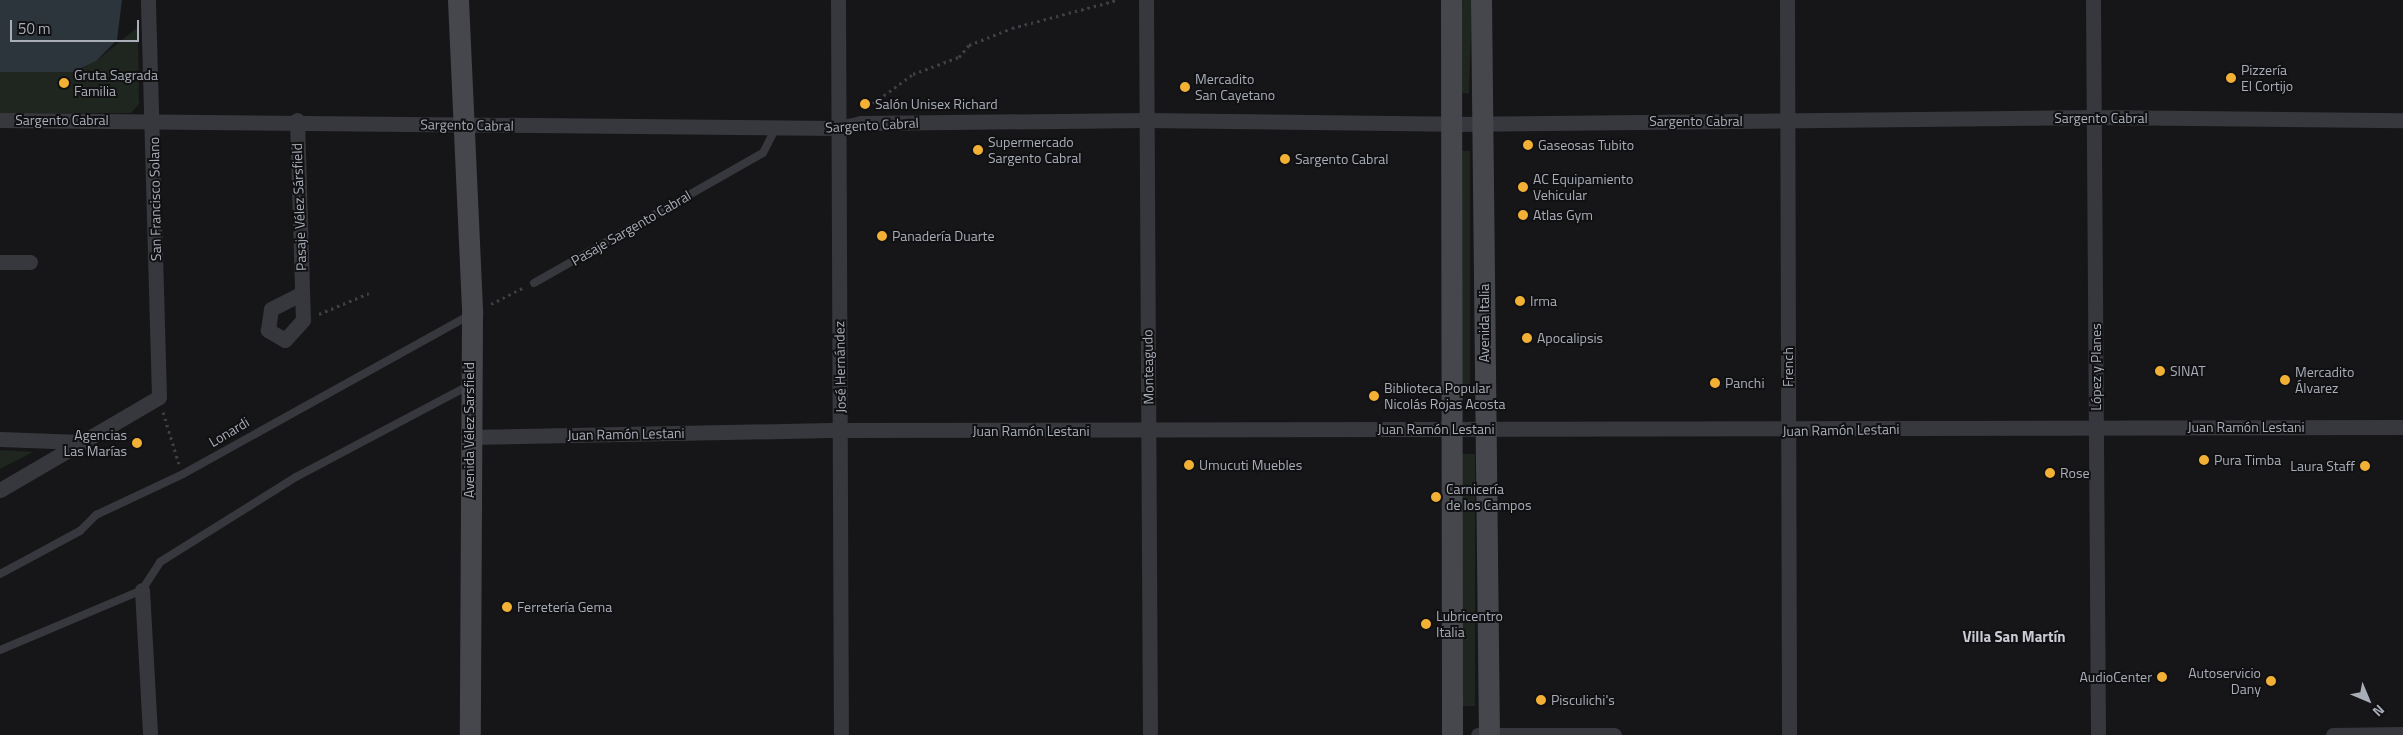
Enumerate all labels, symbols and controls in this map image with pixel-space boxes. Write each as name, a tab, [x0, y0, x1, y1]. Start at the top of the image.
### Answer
scale bar	[12, 10, 141, 42]
text: 50 m	[18, 17, 51, 40]
place label: Pizzería El Cortijo	[2241, 62, 2293, 94]
place label: Gruta Sagrada Familia	[74, 67, 158, 100]
place label: Mercadito San Cayetano	[1195, 71, 1275, 104]
marker: Pizzería El Cortijo	[2225, 72, 2237, 84]
marker: Gruta Sagrada Familia	[58, 77, 70, 89]
marker: Mercadito San Cayetano	[1179, 81, 1191, 93]
place label: Salón Unisex Richard	[875, 96, 998, 112]
marker: Salón Unisex Richard	[859, 98, 871, 110]
street label: Sargento Cabral	[2054, 110, 2148, 126]
street label: Sargento Cabral	[15, 112, 109, 128]
street label: Sargento Cabral	[1649, 113, 1743, 129]
street label: Sargento Cabral	[825, 114, 919, 136]
street label: Sargento Cabral	[420, 116, 514, 134]
place label: Supermercado Sargento Cabral	[988, 134, 1082, 166]
street label: San Francisco Solano	[146, 137, 164, 261]
place label: Gaseosas Tubito	[1538, 137, 1634, 153]
marker: Gaseosas Tubito	[1522, 139, 1534, 151]
street label: Pasaje Vélez Sársfield	[288, 143, 310, 271]
marker: Supermercado Sargento Cabral	[972, 144, 984, 156]
place label: Sargento Cabral	[1295, 151, 1389, 167]
marker: Sargento Cabral	[1279, 153, 1291, 165]
place label: AC Equipamiento Vehicular	[1533, 171, 1633, 203]
marker: AC Equipamiento Vehicular	[1517, 181, 1529, 193]
street label: Pasaje Sargento Cabral	[568, 187, 694, 269]
place label: Atlas Gym	[1533, 207, 1593, 223]
marker: Atlas Gym	[1517, 209, 1529, 221]
place label: Panadería Duarte	[892, 228, 995, 244]
marker: Panadería Duarte	[876, 230, 888, 242]
street label: Avenida Italia	[1476, 284, 1492, 362]
place label: Irma	[1530, 293, 1557, 309]
marker: Irma	[1514, 295, 1526, 307]
street label: José Hernández	[831, 321, 849, 413]
street label: López y Planes	[2088, 323, 2104, 411]
street label: Monteagudo	[1139, 329, 1157, 405]
place label: Apocalipsis	[1537, 330, 1603, 346]
marker: Apocalipsis	[1521, 332, 1533, 344]
street label: French	[1780, 347, 1796, 387]
street label: Avenida Vélez Sarsfield	[461, 362, 477, 498]
place label: SINAT	[2170, 363, 2206, 379]
place label: Mercadito Álvarez	[2295, 364, 2354, 397]
marker: SINAT	[2154, 365, 2166, 377]
marker: Mercadito Álvarez	[2279, 374, 2291, 386]
place label: Panchi	[1725, 375, 1764, 391]
marker: Panchi	[1709, 377, 1721, 389]
place label: Biblioteca Popular Nicolás Rojas Acosta	[1384, 380, 1505, 412]
marker: Biblioteca Popular Nicolás Rojas Acosta	[1368, 390, 1380, 402]
street label: Lonardi	[206, 414, 252, 450]
street label: Juan Ramón Lestani	[2187, 419, 2305, 435]
street label: Juan Ramón Lestani	[1377, 421, 1495, 437]
street label: Juan Ramón Lestani	[1782, 421, 1900, 439]
street label: Juan Ramón Lestani	[972, 423, 1090, 439]
street label: Juan Ramón Lestani	[567, 425, 685, 443]
place label: Agencias Las Marías	[63, 427, 127, 460]
marker: Agencias Las Marías	[131, 437, 143, 449]
place label: Pura Timba	[2214, 452, 2281, 468]
marker: Pura Timba	[2198, 454, 2210, 466]
place label: Umucuti Muebles	[1199, 457, 1302, 473]
place label: Laura Staff	[2290, 458, 2355, 474]
marker: Umucuti Muebles	[1183, 459, 1195, 471]
marker: Laura Staff	[2359, 460, 2371, 472]
place label: Rose	[2060, 465, 2089, 481]
marker: Rose	[2044, 467, 2056, 479]
place label: Carnicería de los Campos	[1446, 481, 1531, 514]
marker: Carnicería de los Campos	[1430, 491, 1442, 503]
place label: Ferretería Gema	[517, 599, 612, 615]
marker: Ferretería Gema	[501, 601, 513, 613]
place label: Lubricentro Italia	[1436, 608, 1503, 640]
marker: Lubricentro Italia	[1420, 618, 1432, 630]
district label: Villa San Martín	[1962, 628, 2066, 646]
place label: Autoservicio Dany	[2188, 665, 2261, 698]
place label: AudioCenter	[2080, 669, 2152, 685]
marker: AudioCenter	[2156, 671, 2168, 683]
marker: Autoservicio Dany	[2265, 675, 2277, 687]
north arrow	[2343, 675, 2393, 725]
place label: Pisculichi's	[1551, 692, 1615, 708]
marker: Pisculichi's	[1535, 694, 1547, 706]
text: N	[2368, 700, 2390, 722]

